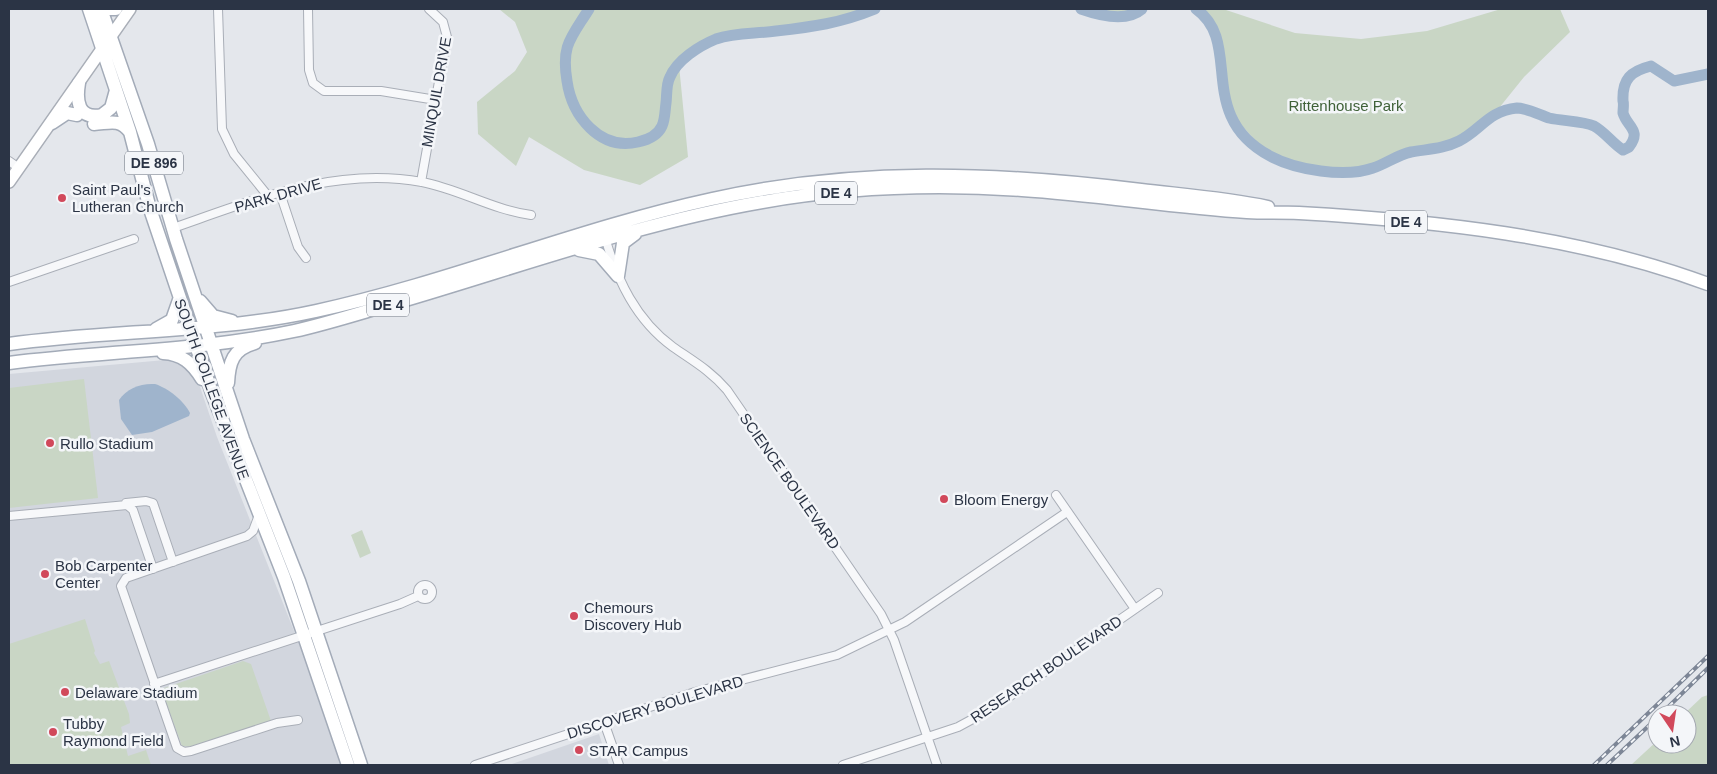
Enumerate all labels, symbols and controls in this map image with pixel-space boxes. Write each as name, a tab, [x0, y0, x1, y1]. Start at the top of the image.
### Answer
street label: MINQUIL DRIVE	[418, 35, 454, 149]
park label: Rittenhouse Park	[1288, 97, 1404, 114]
road number: DE 896	[125, 152, 183, 174]
street label: PARK DRIVE	[233, 174, 323, 216]
place label: Saint Paul's Lutheran Church	[72, 181, 184, 215]
road number: DE 4	[815, 182, 857, 204]
marker: Saint Paul's Lutheran Church	[56, 192, 68, 204]
road number: DE 4	[1385, 210, 1427, 233]
road number: DE 4	[367, 294, 409, 316]
street label: SOUTH COLLEGE AVENUE	[171, 296, 253, 482]
street label: SCIENCE BOULEVARD	[737, 410, 844, 552]
place label: Rullo Stadium	[60, 435, 153, 452]
marker: Rullo Stadium	[44, 437, 56, 449]
place label: Bloom Energy	[954, 491, 1049, 508]
marker: Bloom Energy	[938, 493, 950, 505]
place label: Bob Carpenter Center	[55, 557, 153, 591]
marker: Bob Carpenter Center	[39, 568, 51, 580]
place label: Chemours Discovery Hub	[584, 599, 682, 633]
marker: Chemours Discovery Hub	[568, 610, 580, 622]
street label: RESEARCH BOULEVARD	[967, 612, 1125, 726]
street label: DISCOVERY BOULEVARD	[565, 672, 745, 742]
place label: Delaware Stadium	[75, 684, 198, 701]
marker: Delaware Stadium	[59, 686, 71, 698]
north arrow	[1647, 704, 1697, 754]
place label: Tubby Raymond Field	[63, 715, 164, 749]
marker: Tubby Raymond Field	[47, 726, 59, 738]
text: N	[1668, 733, 1682, 751]
place label: STAR Campus	[589, 742, 688, 759]
marker: STAR Campus	[573, 744, 585, 756]

